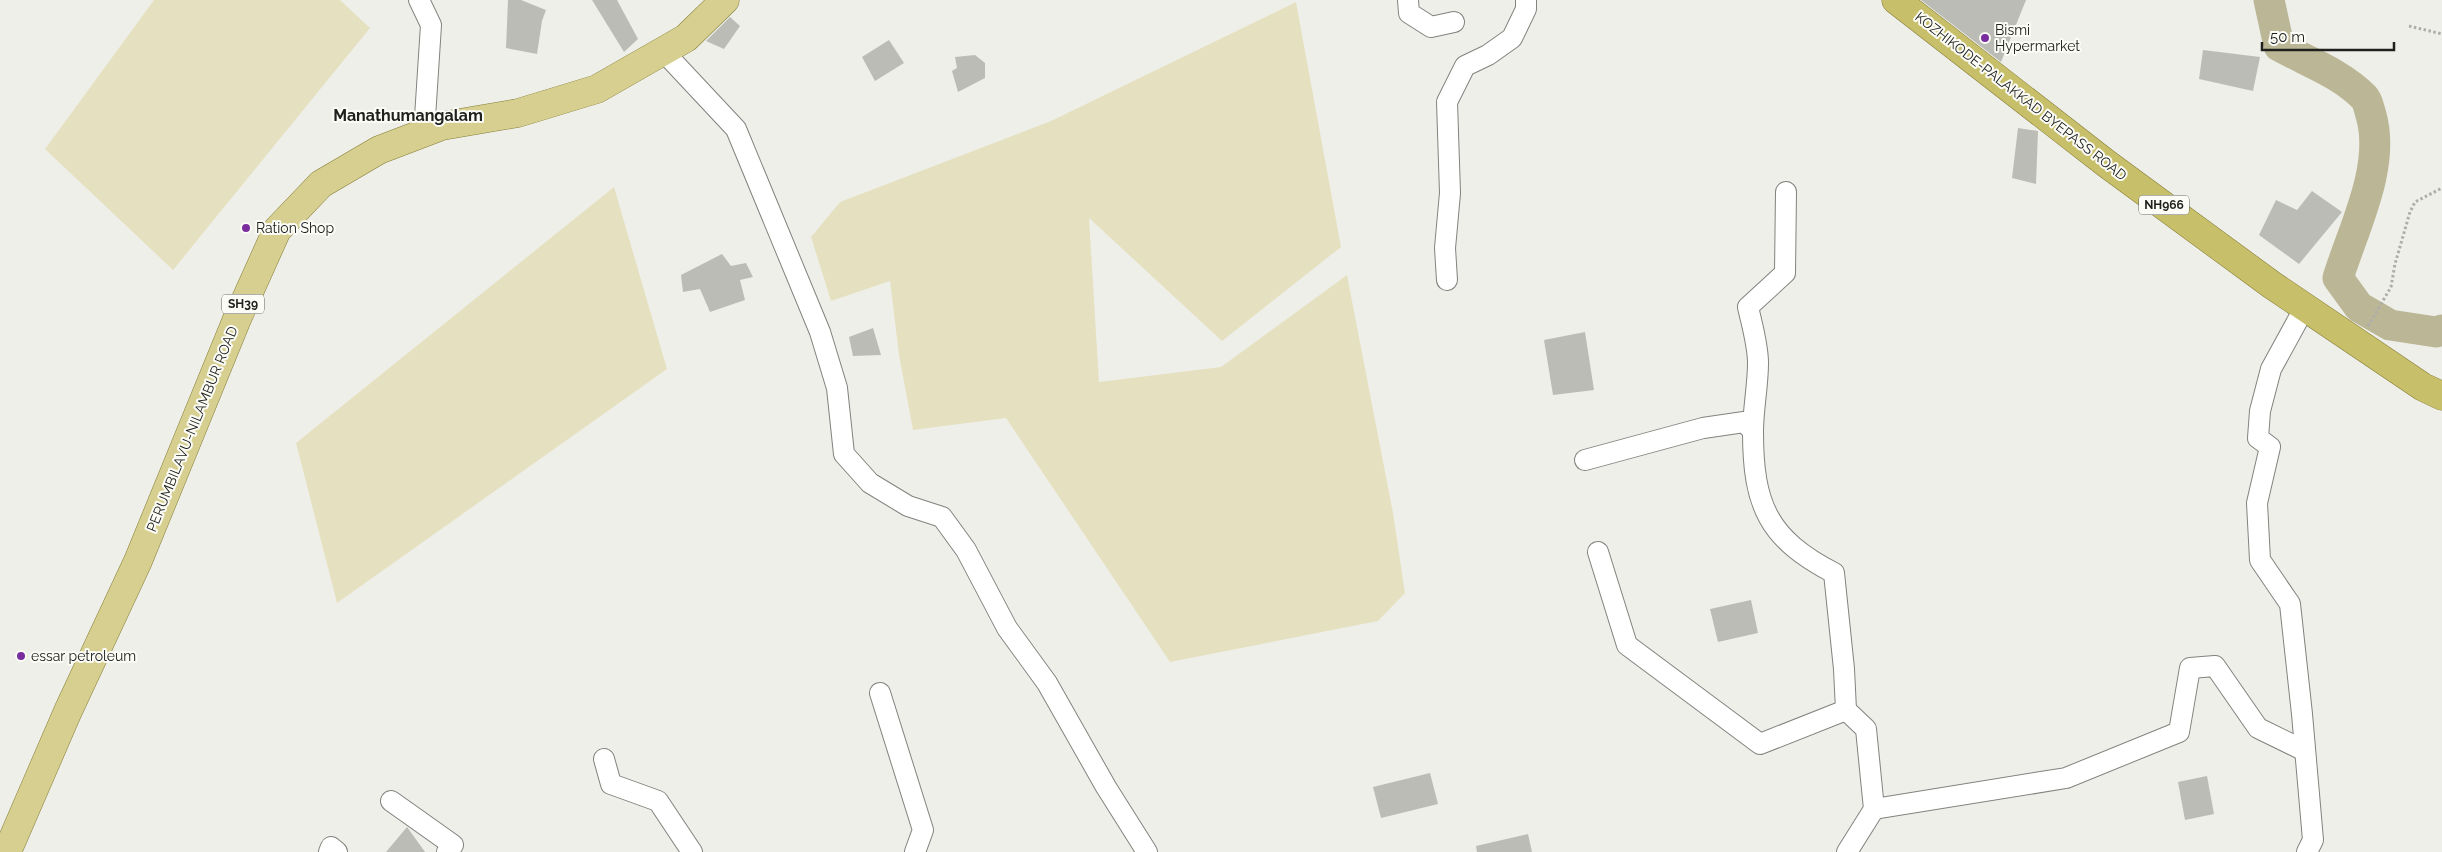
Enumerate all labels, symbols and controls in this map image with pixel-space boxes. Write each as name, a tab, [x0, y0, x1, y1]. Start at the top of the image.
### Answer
street label: KOZHIKODE-PALAKKAD BYEPASS ROAD	[1912, 8, 2130, 184]
scale bar	[2262, 20, 2394, 52]
place label: Bismi Hypermarket	[1995, 22, 2080, 54]
text: 50 m	[2270, 28, 2305, 46]
marker: Bismi Hypermarket	[1979, 32, 1991, 44]
district label: Manathumangalam	[333, 106, 483, 125]
road number: NH966	[2139, 196, 2189, 214]
place label: Ration Shop	[256, 220, 334, 236]
marker: Ration Shop	[240, 222, 252, 234]
road number: SH39	[222, 294, 264, 314]
street label: PERUMBILAVU-NILAMBUR ROAD	[143, 324, 241, 534]
place label: essar petroleum	[31, 648, 136, 664]
marker: essar petroleum	[15, 650, 27, 662]

